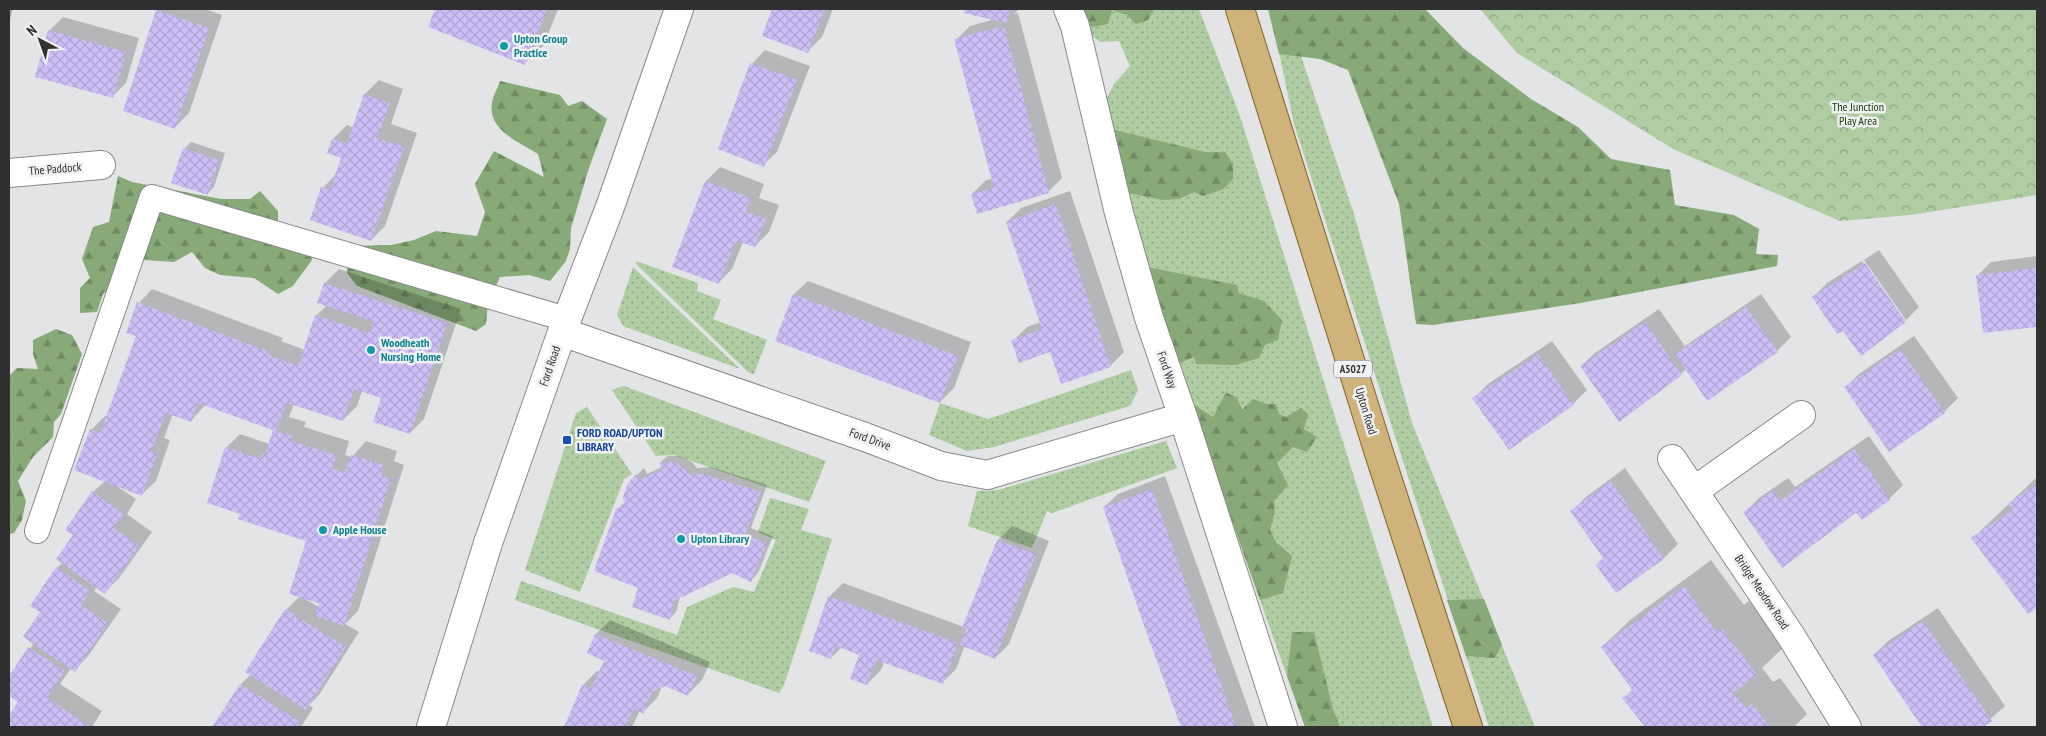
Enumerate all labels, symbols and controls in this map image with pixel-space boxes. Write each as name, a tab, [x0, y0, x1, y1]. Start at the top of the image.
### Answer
north arrow	[15, 15, 65, 65]
text: N	[23, 21, 40, 39]
place label: Upton Group Practice	[514, 31, 568, 60]
marker: Upton Group Practice	[498, 40, 510, 52]
park label: The Junction Play Area	[1832, 99, 1884, 128]
street label: The Paddock	[28, 159, 82, 178]
place label: Woodheath Nursing Home	[380, 335, 441, 364]
marker: Woodheath Nursing Home	[365, 344, 377, 356]
street label: Ford Road	[536, 344, 563, 388]
street label: Ford Way	[1154, 349, 1181, 391]
road number: A5027	[1334, 360, 1372, 378]
street label: Upton Road	[1352, 386, 1381, 436]
street label: Ford Drive	[847, 424, 893, 453]
place label: FORD ROAD/UPTON LIBRARY	[577, 425, 662, 454]
marker: FORD ROAD/UPTON LIBRARY	[561, 434, 573, 446]
place label: Apple House	[332, 522, 387, 537]
marker: Apple House	[317, 524, 329, 536]
place label: Upton Library	[691, 531, 749, 546]
marker: Upton Library	[675, 533, 687, 545]
street label: Bridge Meadow Road	[1732, 551, 1793, 632]

